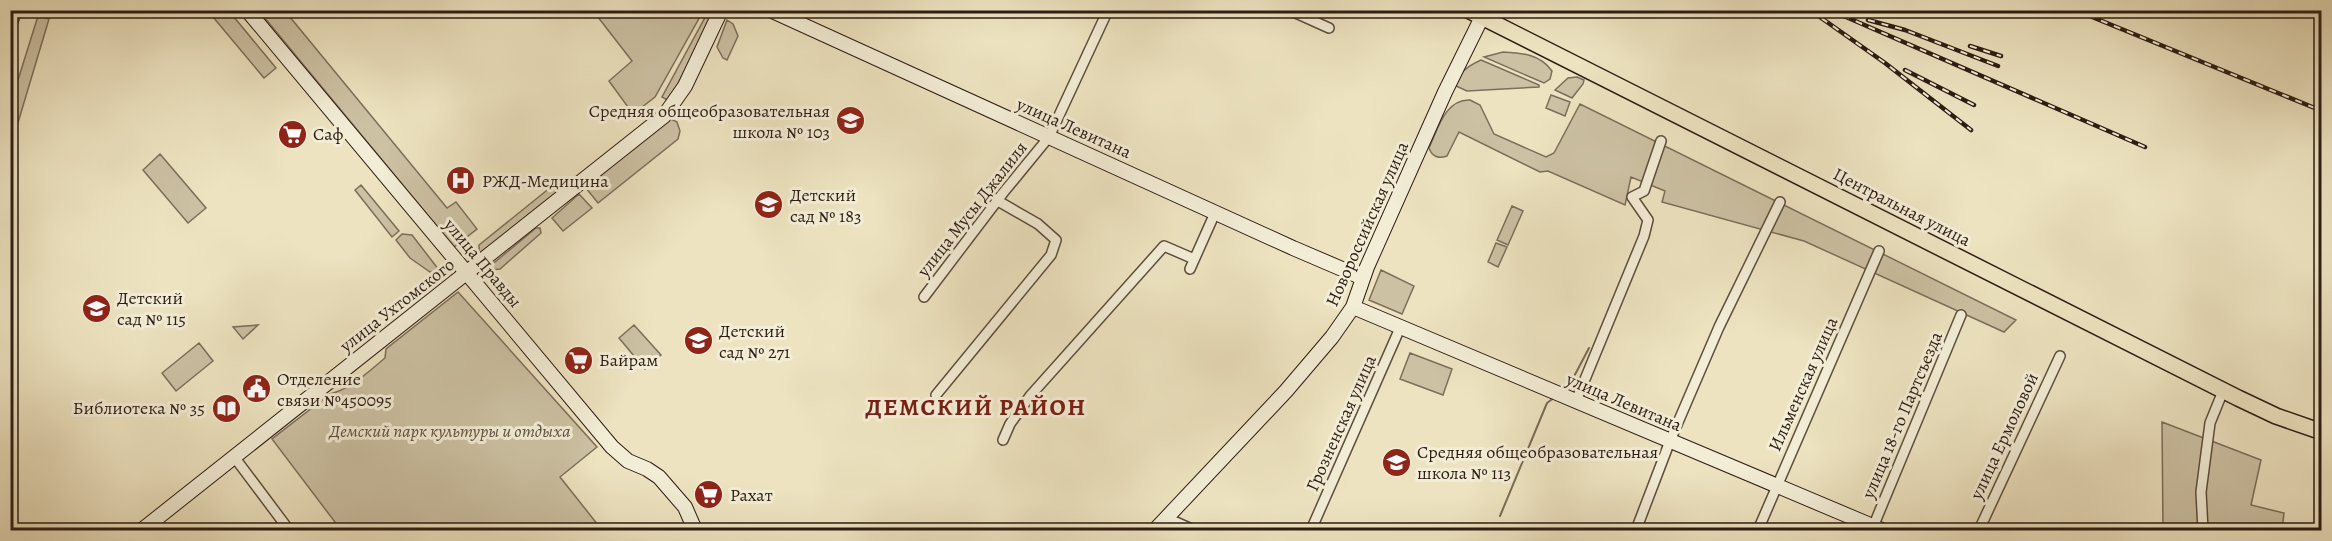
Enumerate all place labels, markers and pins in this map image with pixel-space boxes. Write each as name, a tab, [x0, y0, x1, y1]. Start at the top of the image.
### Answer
place label: Средняя общеобразовательная школа № 103	[589, 99, 830, 144]
school or university icon: Средняя общеобразовательная школа № 103	[835, 105, 867, 137]
supermarket icon: Саф	[276, 118, 308, 150]
place label: Саф	[313, 122, 344, 146]
hospital icon: РЖД-Медицина	[445, 165, 477, 197]
place label: РЖД-Медицина	[482, 169, 609, 193]
place label: Детский сад № 183	[790, 183, 861, 228]
school or university icon: Детский сад № 183	[753, 189, 785, 221]
place label: Детский сад № 115	[117, 286, 186, 331]
school or university icon: Детский сад № 115	[80, 292, 112, 324]
place label: Детский сад № 271	[719, 319, 790, 364]
school or university icon: Детский сад № 271	[682, 325, 714, 357]
supermarket icon: Байрам	[562, 344, 594, 376]
place label: Байрам	[599, 348, 658, 372]
place label: Отделение связи №450095	[277, 367, 392, 412]
public building icon: Отделение связи №450095	[240, 373, 272, 405]
library icon: Библиотека № 35	[210, 392, 242, 424]
place label: Библиотека № 35	[73, 396, 205, 420]
place label: Средняя общеобразовательная школа № 113	[1417, 440, 1658, 485]
school or university icon: Средняя общеобразовательная школа № 113	[1380, 446, 1412, 478]
supermarket icon: Рахат	[693, 479, 725, 511]
place label: Рахат	[730, 483, 773, 507]

